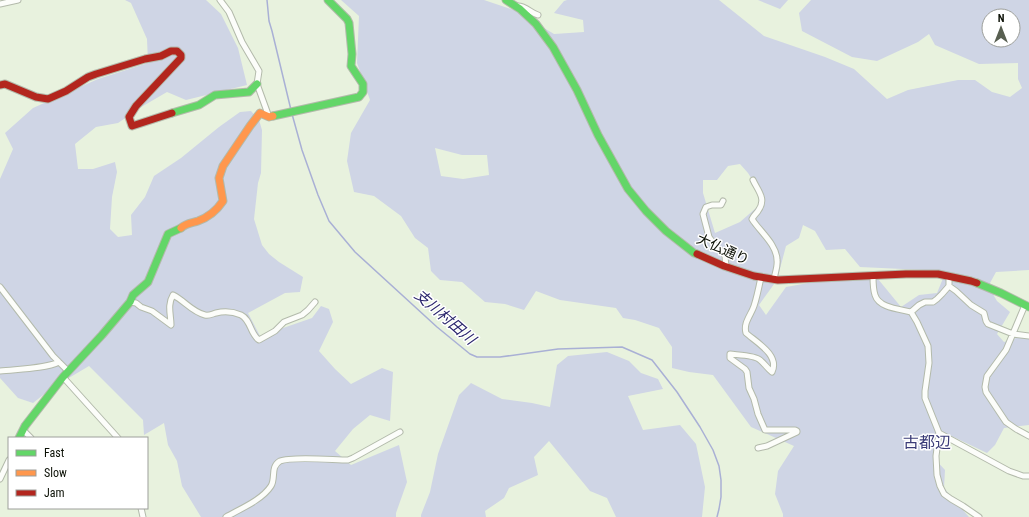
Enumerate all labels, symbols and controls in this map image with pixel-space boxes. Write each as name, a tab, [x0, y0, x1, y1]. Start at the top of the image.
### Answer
north arrow	[981, 8, 1021, 48]
text: N	[998, 12, 1005, 25]
street label: 大仏通り	[694, 230, 752, 268]
water label: 支川村田川	[411, 286, 481, 350]
district label: 古都辺	[903, 433, 951, 452]
legend	[8, 437, 148, 509]
text: Fast	[44, 446, 65, 460]
text: Slow	[44, 466, 67, 480]
text: Jam	[44, 486, 65, 500]

